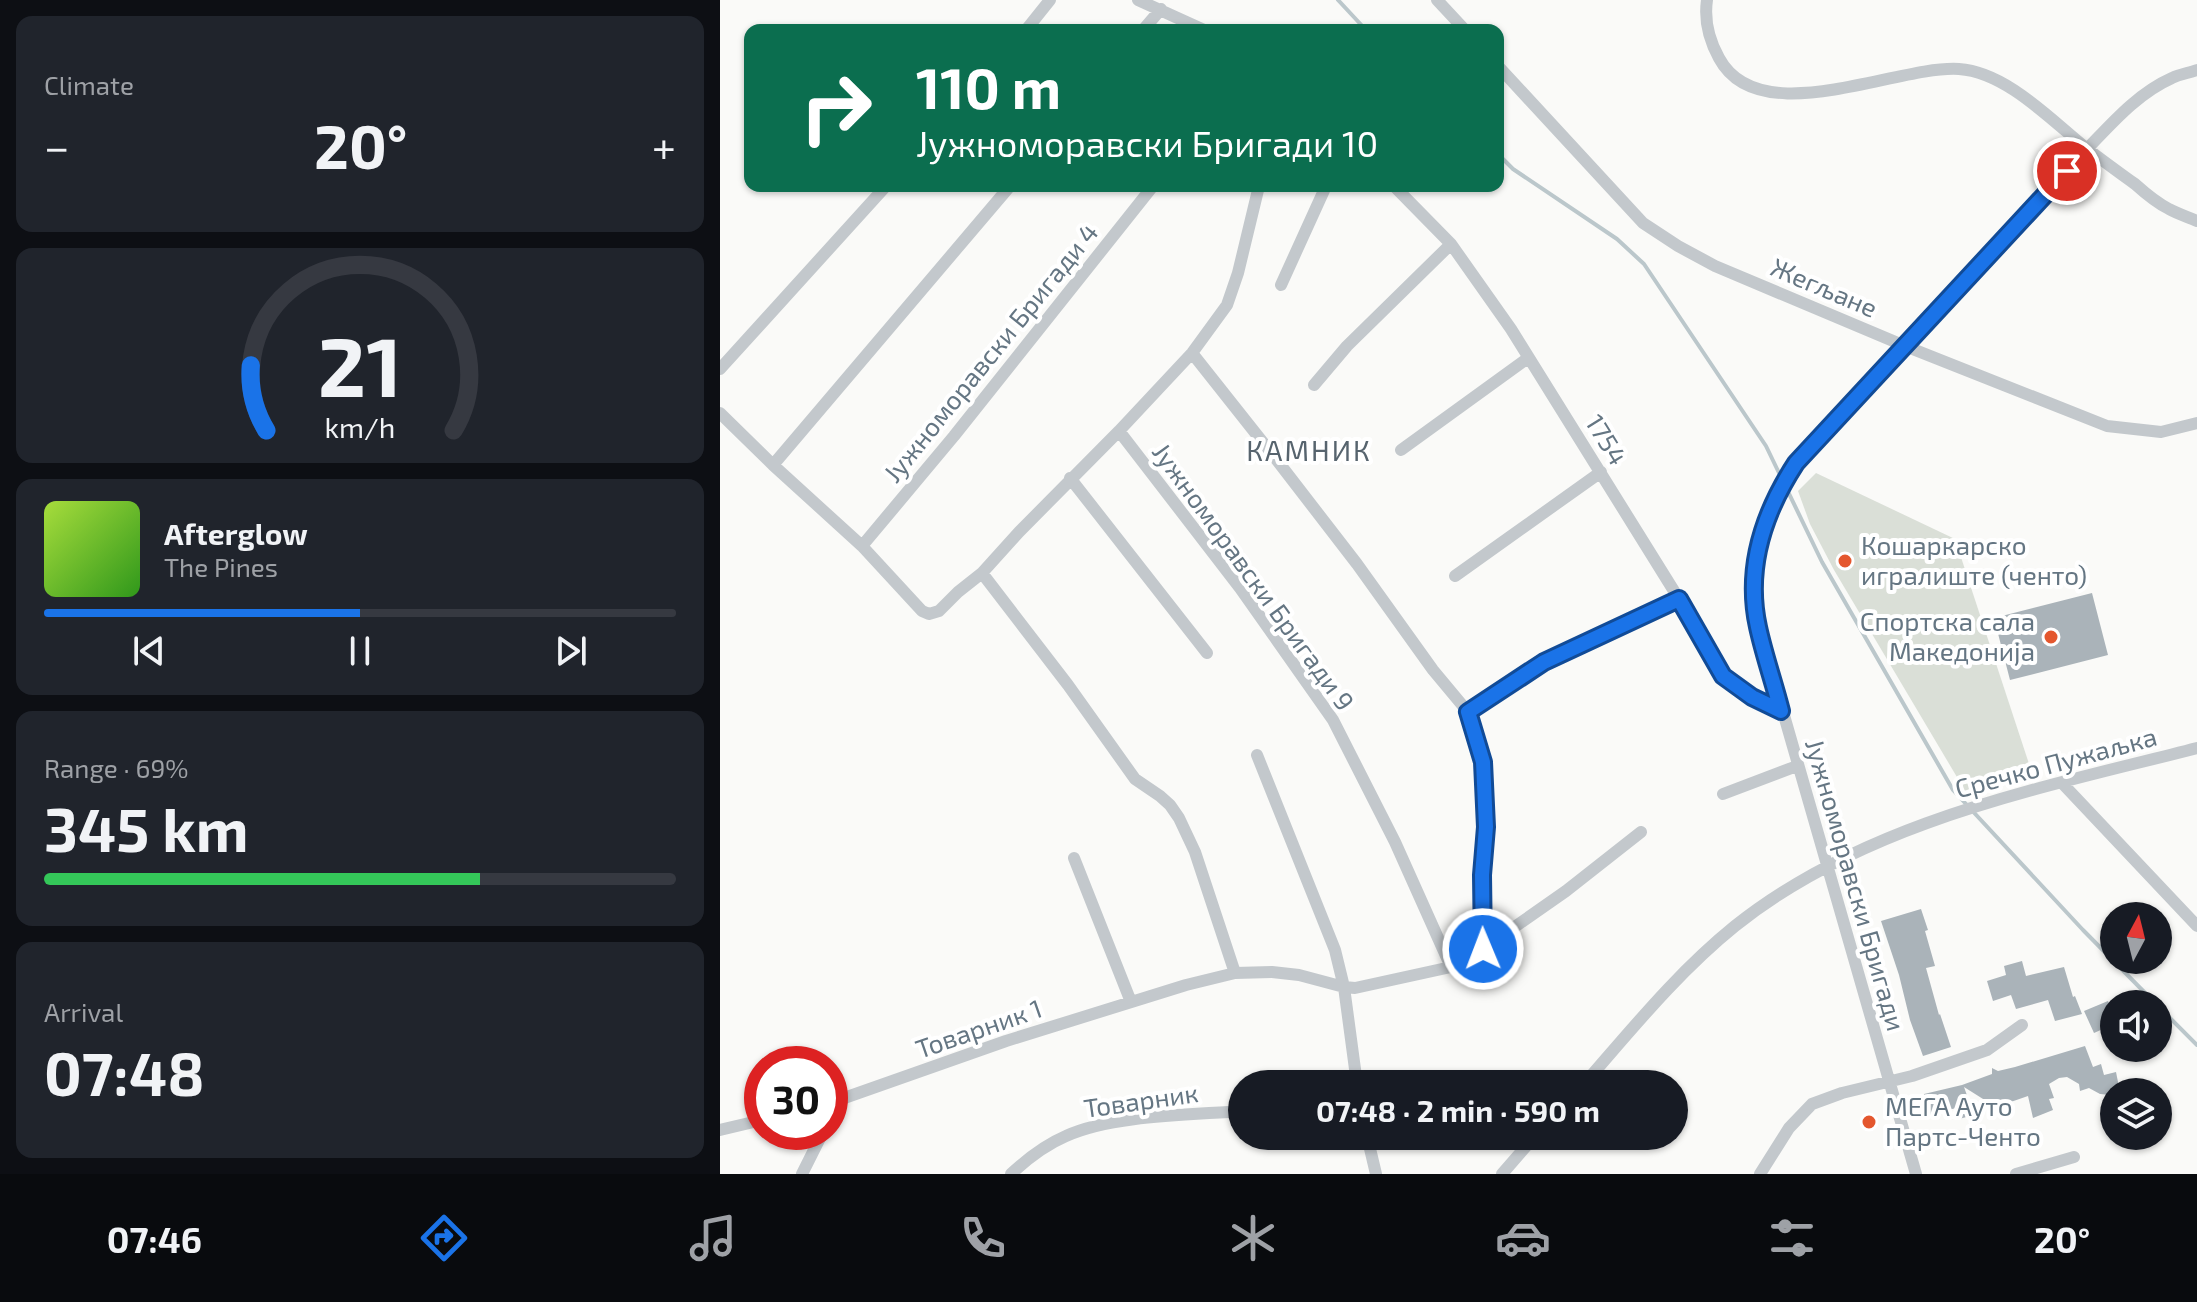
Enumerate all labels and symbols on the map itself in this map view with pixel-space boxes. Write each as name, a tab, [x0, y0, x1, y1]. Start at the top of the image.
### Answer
pin	[2033, 137, 2101, 205]
street label: Јужноморавски Бригади 4	[876, 217, 1105, 488]
street label: Жегљане	[1767, 250, 1882, 323]
street label: 1754	[1580, 408, 1635, 470]
district label: КАМНИК	[1246, 433, 1372, 467]
street label: Јужноморавски Бригади 9	[1146, 437, 1362, 716]
place label: Кошаркарско игралиште (ченто)	[1861, 529, 2087, 590]
marker: Кошаркарско игралиште (ченто)	[1836, 552, 1854, 570]
place label: Спортска сала Македонија	[1860, 605, 2035, 666]
marker: Спортска сала Македонија	[2042, 628, 2060, 646]
street label: Сречко Пужаљка	[1951, 720, 2160, 804]
street label: Јужноморавски Бригади	[1799, 735, 1913, 1034]
north arrow	[2100, 902, 2172, 974]
position arrow	[1441, 907, 1525, 991]
street label: Товарник 1	[911, 992, 1046, 1064]
speed limit sign: 30	[744, 1046, 848, 1150]
street label: Товарник	[1082, 1076, 1200, 1123]
place label: МЕГА Ауто Партс-Ченто	[1885, 1090, 2041, 1151]
marker: МЕГА Ауто Партс-Ченто	[1860, 1113, 1878, 1131]

